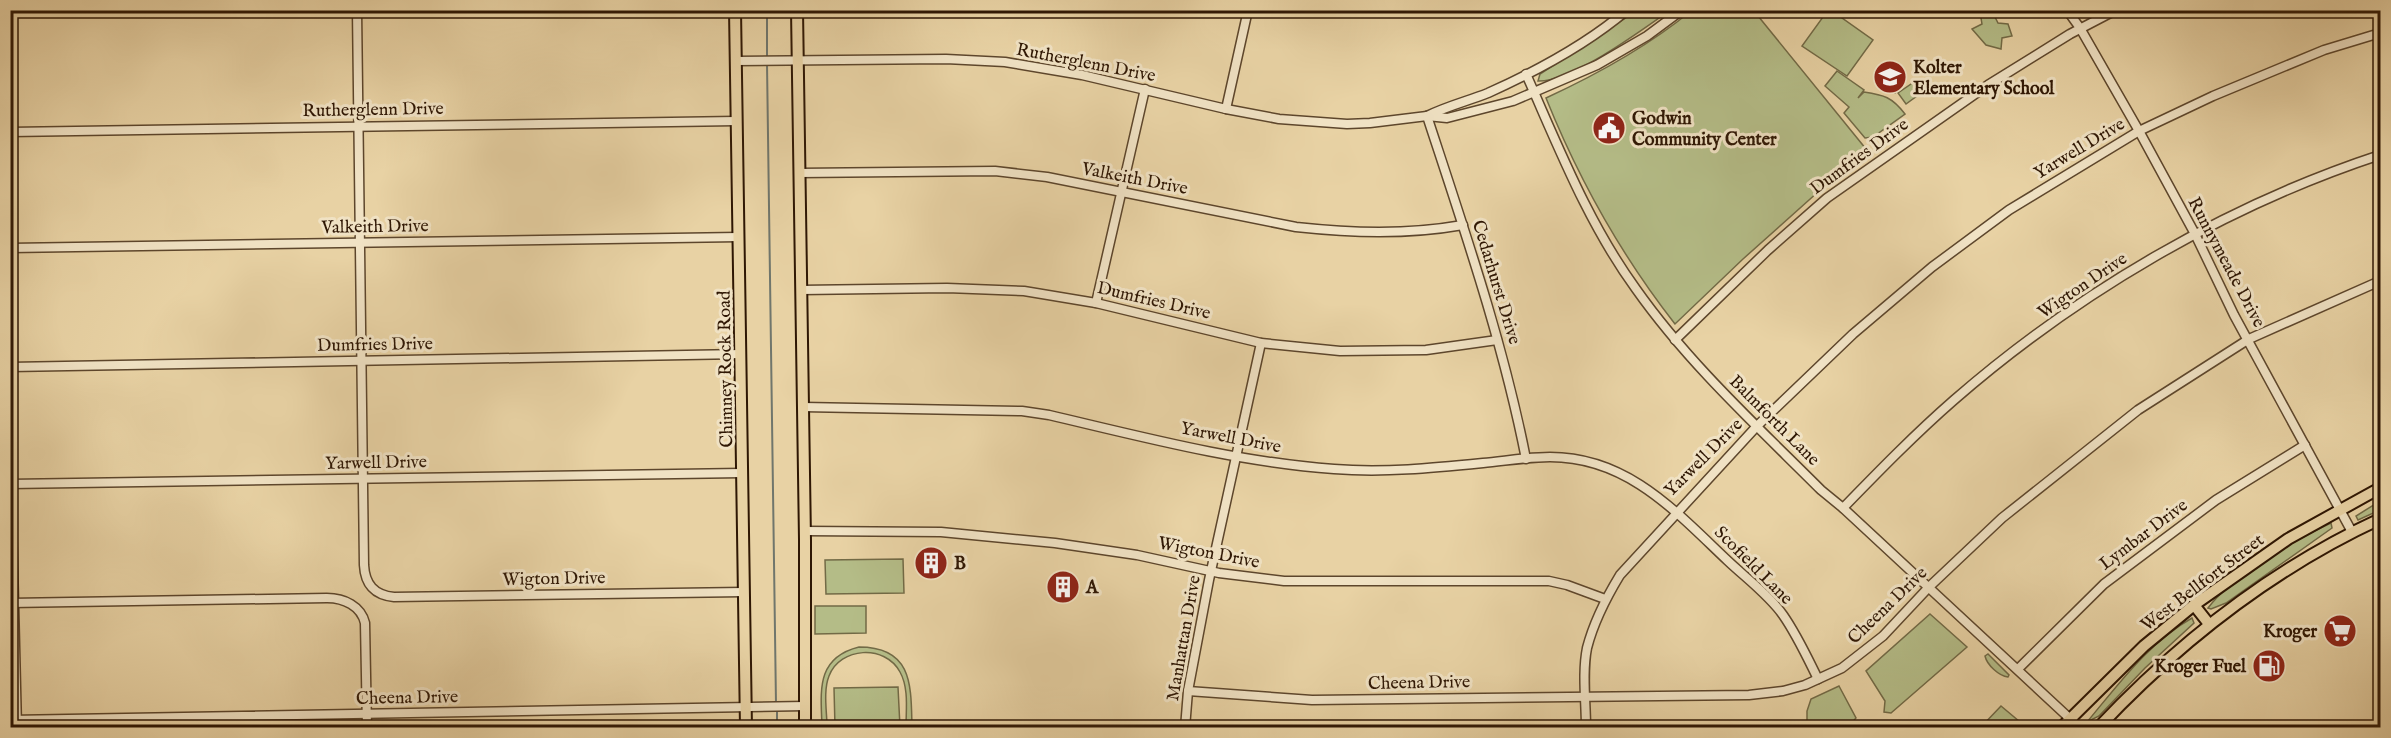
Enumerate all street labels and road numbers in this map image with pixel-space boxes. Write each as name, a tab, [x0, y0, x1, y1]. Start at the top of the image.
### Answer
street label: Rutherglenn Drive	[1014, 39, 1157, 88]
street label: Rutherglenn Drive	[302, 98, 444, 123]
street label: Yarwell Drive	[2030, 113, 2129, 185]
street label: Dumfries Drive	[1806, 114, 1914, 201]
street label: Valkeith Drive	[1079, 158, 1190, 201]
street label: Runnymeade Drive	[2182, 194, 2270, 332]
street label: Valkeith Drive	[320, 215, 429, 240]
street label: Cedarhurst Drive	[1466, 217, 1525, 347]
street label: Wigton Drive	[2034, 248, 2132, 325]
street label: Dumfries Drive	[1095, 277, 1213, 326]
street label: Chimney Rock Road	[714, 290, 739, 448]
street label: Dumfries Drive	[317, 333, 433, 358]
street label: Balmforth Lane	[1724, 371, 1824, 471]
street label: Yarwell Drive	[1660, 414, 1748, 502]
street label: Yarwell Drive	[1179, 417, 1283, 459]
street label: Yarwell Drive	[325, 451, 427, 476]
street label: Lymbar Drive	[2095, 494, 2193, 576]
street label: Scofield Lane	[1709, 522, 1797, 610]
street label: West Bellfort Street	[2137, 529, 2269, 637]
street label: Wigton Drive	[1156, 532, 1261, 575]
street label: Cheena Drive	[1843, 562, 1933, 650]
street label: Wigton Drive	[502, 567, 606, 592]
street label: Manhattan Drive	[1162, 574, 1207, 703]
street label: Cheena Drive	[1368, 671, 1470, 696]
street label: Cheena Drive	[356, 686, 458, 711]

